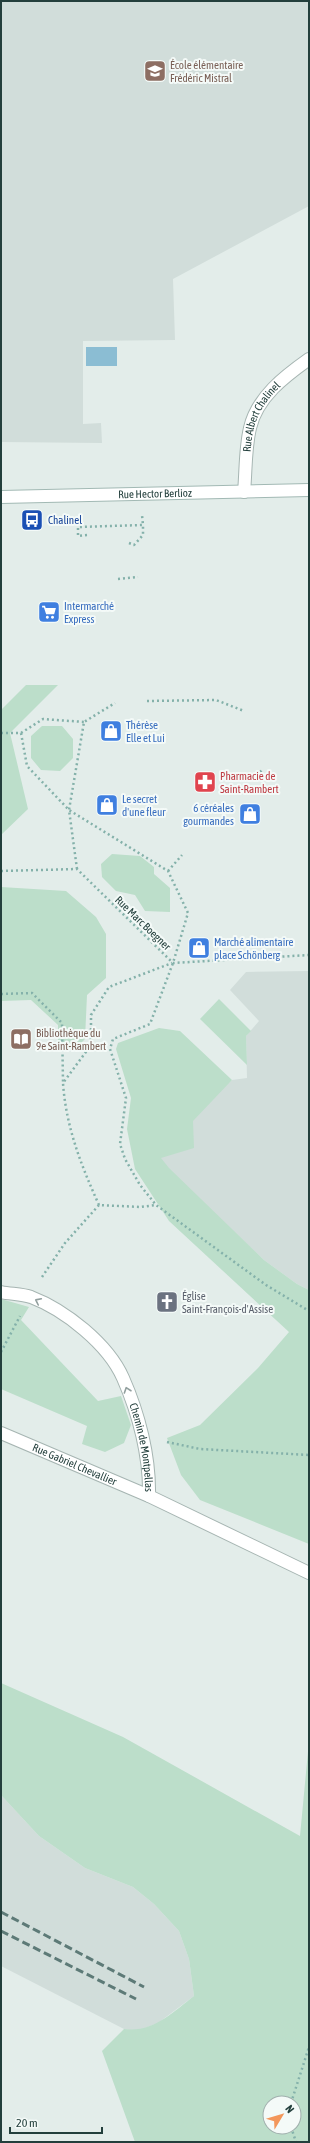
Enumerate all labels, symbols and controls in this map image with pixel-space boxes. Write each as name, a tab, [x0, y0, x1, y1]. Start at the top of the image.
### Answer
school or university icon: École élémentaire Frédéric Mistral	[142, 58, 168, 84]
place label: École élémentaire Frédéric Mistral	[170, 59, 243, 84]
street label: Rue Albert Chalinel	[240, 379, 282, 453]
street label: Rue Hector Berlioz	[118, 487, 192, 500]
bus stop icon: Chalinel	[19, 507, 45, 533]
place label: Chalinel	[48, 514, 82, 526]
supermarket icon: Intermarché Express	[36, 599, 62, 625]
place label: Intermarché Express	[64, 600, 114, 625]
shop icon: Thérèse Elle et Lui	[98, 718, 124, 744]
place label: Thérèse Elle et Lui	[126, 719, 165, 744]
pharmacy icon: Pharmacie de Saint-Rambert	[192, 769, 218, 795]
place label: Pharmacie de Saint-Rambert	[220, 770, 279, 795]
shop icon: Le secret d'une fleur	[94, 792, 120, 818]
place label: Le secret d'une fleur	[122, 793, 166, 818]
shop icon: 6 céréales gourmandes	[237, 801, 263, 827]
place label: 6 céréales gourmandes	[183, 802, 234, 827]
street label: Rue Marc Boegner	[113, 894, 174, 953]
shop icon: Marché alimentaire place Schönberg	[186, 935, 212, 961]
place label: Marché alimentaire place Schönberg	[214, 936, 294, 961]
library icon: Bibliothèque du 9e Saint-Rambert	[8, 1026, 34, 1052]
place label: Bibliothèque du 9e Saint-Rambert	[36, 1027, 106, 1052]
church icon: Église Saint-François-d'Assise	[154, 1289, 180, 1315]
place label: Église Saint-François-d'Assise	[182, 1290, 273, 1315]
one-way arrow	[35, 1298, 42, 1306]
one-way arrow	[123, 1387, 132, 1394]
street label: Chemin de Montpellas	[127, 1401, 155, 1492]
street label: Rue Gabriel Chevallier	[31, 1441, 119, 1488]
north arrow	[262, 2095, 302, 2135]
text: N	[283, 2103, 297, 2115]
scale bar	[10, 2109, 102, 2135]
text: 20 m	[16, 2116, 38, 2130]

